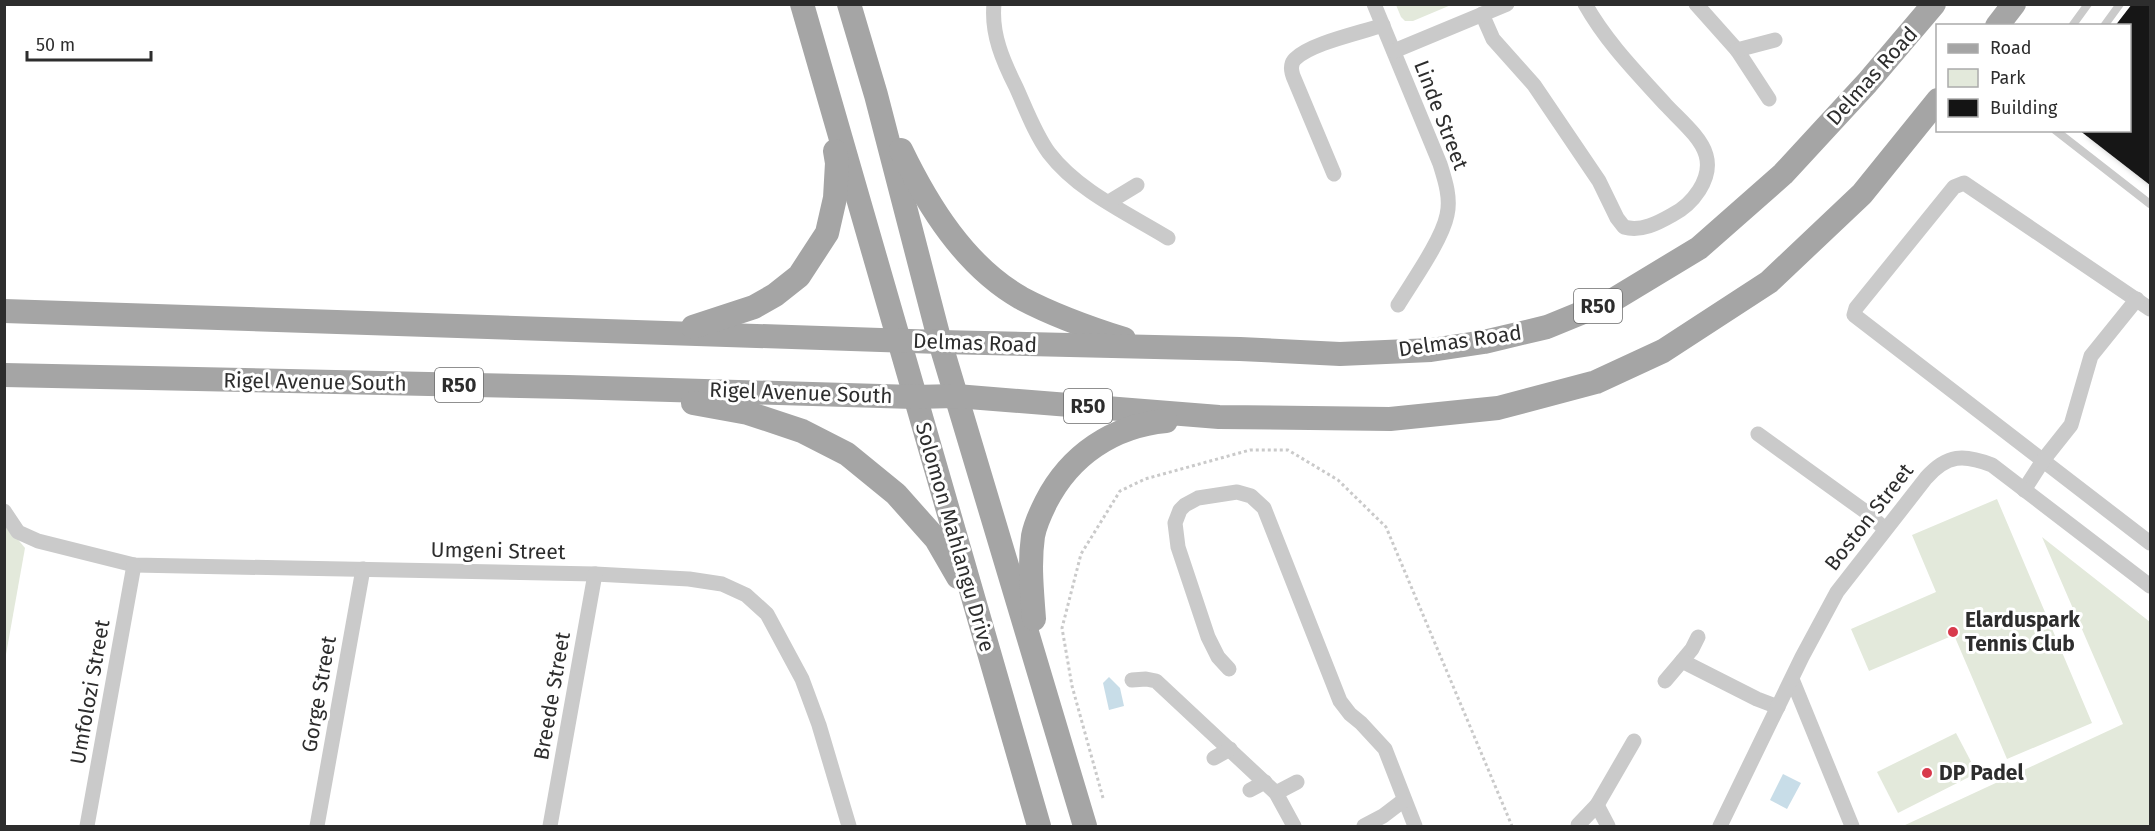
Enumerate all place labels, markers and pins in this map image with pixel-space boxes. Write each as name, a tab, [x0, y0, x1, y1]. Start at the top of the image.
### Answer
place label: Elarduspark Tennis Club	[1965, 607, 2080, 657]
marker: Elarduspark Tennis Club	[1946, 625, 1960, 639]
place label: DP Padel	[1939, 760, 2024, 786]
marker: DP Padel	[1920, 766, 1934, 780]

